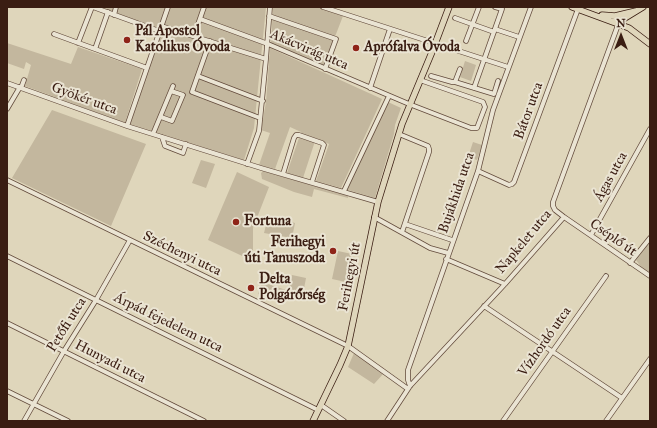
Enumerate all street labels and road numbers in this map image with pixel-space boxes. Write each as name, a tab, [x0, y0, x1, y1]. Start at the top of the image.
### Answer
street label: Akácvirág utca	[267, 26, 351, 74]
street label: Gyökér utca	[49, 79, 119, 119]
street label: Bátor utca	[511, 80, 547, 142]
street label: Ágas utca	[591, 149, 631, 205]
street label: Bujákhida utca	[435, 150, 479, 236]
street label: Napkelet utca	[492, 207, 556, 277]
street label: Cséplő út	[586, 216, 640, 260]
street label: Széchenyi utca	[140, 228, 224, 280]
street label: Ferihegyi út	[335, 241, 365, 313]
street label: Árpád fejedelem utca	[111, 289, 225, 357]
street label: Petőfi utca	[44, 295, 90, 355]
street label: Vízhordó utca	[515, 304, 575, 380]
street label: Hunyadi utca	[72, 337, 148, 387]

